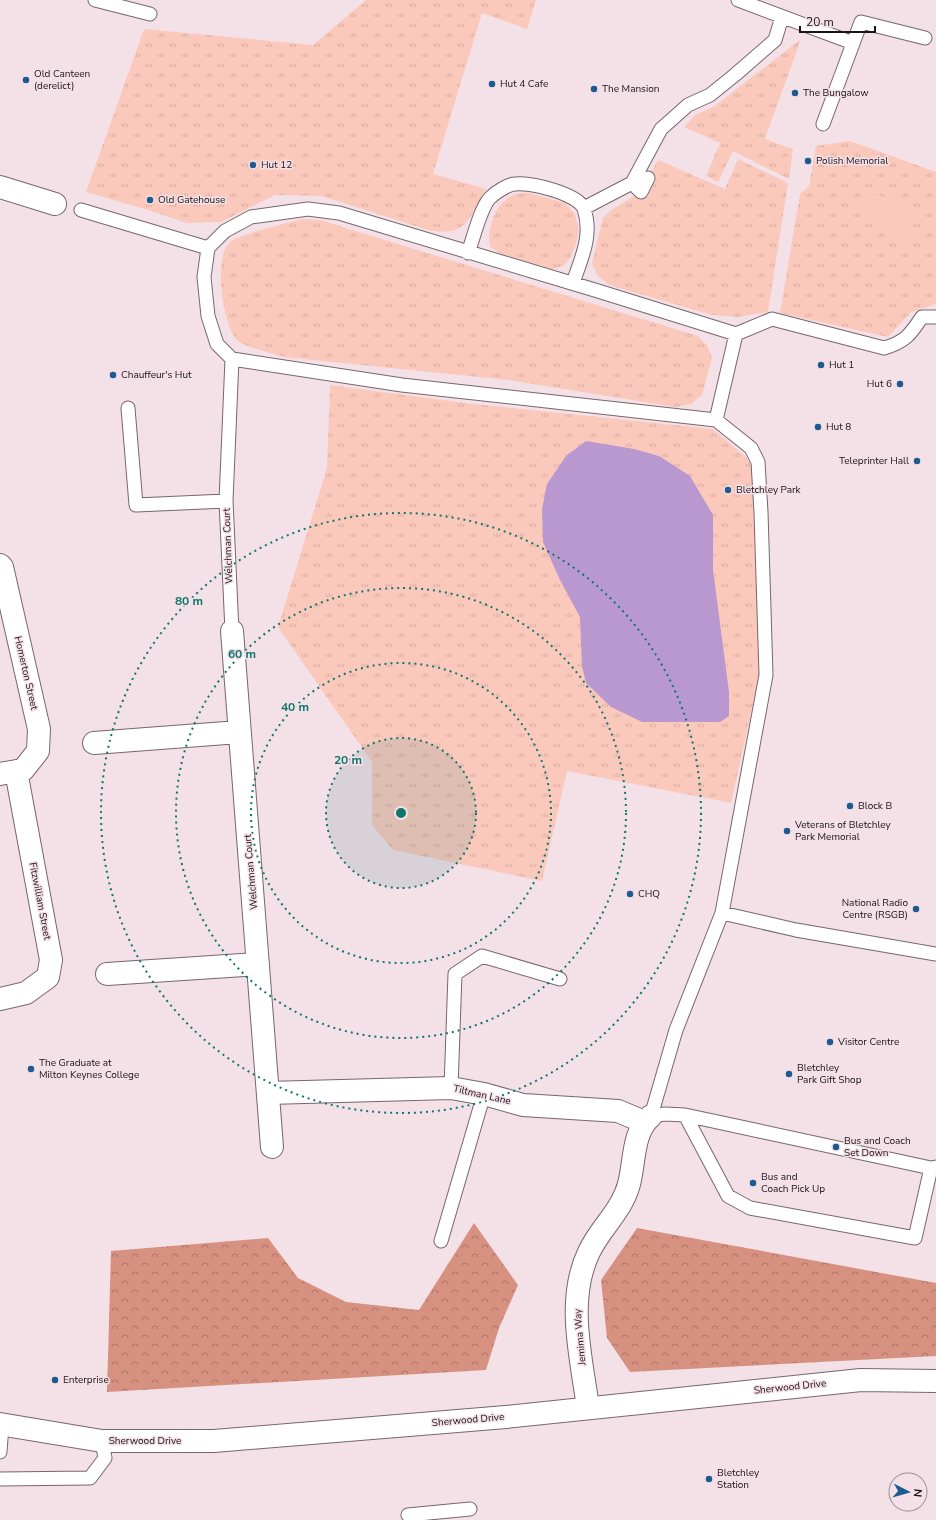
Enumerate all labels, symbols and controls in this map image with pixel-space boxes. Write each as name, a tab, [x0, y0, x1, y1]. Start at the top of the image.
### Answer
scale bar	[800, 8, 875, 34]
text: 20 m	[806, 14, 834, 30]
place label: Old Canteen (derelict)	[34, 67, 90, 93]
marker: Old Canteen (derelict)	[21, 75, 31, 85]
place label: Hut 4 Cafe	[500, 77, 548, 91]
marker: Hut 4 Cafe	[487, 79, 497, 89]
place label: The Mansion	[602, 82, 660, 96]
marker: The Mansion	[589, 84, 599, 94]
place label: The Bungalow	[803, 86, 869, 100]
marker: The Bungalow	[790, 88, 800, 98]
place label: Polish Memorial	[816, 154, 888, 168]
marker: Polish Memorial	[803, 156, 813, 166]
place label: Hut 12	[261, 158, 292, 172]
marker: Hut 12	[248, 160, 258, 170]
place label: Old Gatehouse	[158, 193, 225, 207]
marker: Old Gatehouse	[145, 195, 155, 205]
place label: Hut 1	[829, 358, 854, 372]
marker: Hut 1	[816, 360, 826, 370]
place label: Chauffeur's Hut	[121, 368, 192, 382]
marker: Chauffeur's Hut	[108, 370, 118, 380]
place label: Hut 6	[867, 377, 892, 391]
marker: Hut 6	[895, 379, 905, 389]
place label: Hut 8	[826, 420, 851, 434]
marker: Hut 8	[813, 422, 823, 432]
place label: Teleprinter Hall	[839, 454, 909, 468]
marker: Teleprinter Hall	[912, 456, 922, 466]
place label: Bletchley Park	[736, 483, 802, 497]
marker: Bletchley Park	[723, 485, 733, 495]
street label: Welchman Court	[220, 507, 236, 584]
text: 80 m	[175, 593, 203, 609]
street label: Homerton Street	[11, 635, 41, 712]
text: 60 m	[228, 646, 256, 662]
text: 40 m	[281, 699, 309, 715]
text: 20 m	[334, 752, 362, 768]
place label: Block B	[858, 799, 892, 813]
marker: Block B	[845, 801, 855, 811]
centre of rings	[394, 806, 408, 820]
place label: Veterans of Bletchley Park Memorial	[794, 818, 892, 844]
marker: Veterans of Bletchley Park Memorial	[782, 826, 792, 836]
street label: Welchman Court	[241, 833, 261, 910]
street label: Fitzwilliam Street	[26, 861, 54, 941]
place label: CHQ	[638, 887, 660, 901]
marker: CHQ	[625, 889, 635, 899]
place label: National Radio Centre (RSGB)	[842, 896, 908, 922]
marker: National Radio Centre (RSGB)	[911, 904, 921, 914]
place label: Visitor Centre	[837, 1035, 899, 1049]
marker: Visitor Centre	[825, 1037, 835, 1047]
place label: The Graduate at Milton Keynes College	[39, 1056, 139, 1082]
place label: Bletchley Park Gift Shop	[797, 1061, 862, 1087]
marker: The Graduate at Milton Keynes College	[26, 1064, 36, 1074]
marker: Bletchley Park Gift Shop	[784, 1069, 794, 1079]
street label: Tiltman Lane	[452, 1082, 512, 1108]
place label: Bus and Coach Set Down	[844, 1134, 911, 1160]
marker: Bus and Coach Set Down	[831, 1142, 841, 1152]
place label: Bus and Coach Pick Up	[761, 1170, 825, 1196]
marker: Bus and Coach Pick Up	[748, 1178, 758, 1188]
street label: Jemima Way	[570, 1307, 590, 1367]
place label: Enterprise	[63, 1373, 109, 1387]
marker: Enterprise	[50, 1375, 60, 1385]
street label: Sherwood Drive	[753, 1376, 827, 1398]
street label: Sherwood Drive	[431, 1410, 505, 1430]
street label: Sherwood Drive	[109, 1434, 181, 1448]
place label: Bletchley Station	[717, 1466, 760, 1492]
north arrow	[888, 1472, 928, 1512]
marker: Bletchley Station	[704, 1474, 714, 1484]
text: N	[910, 1488, 925, 1498]

